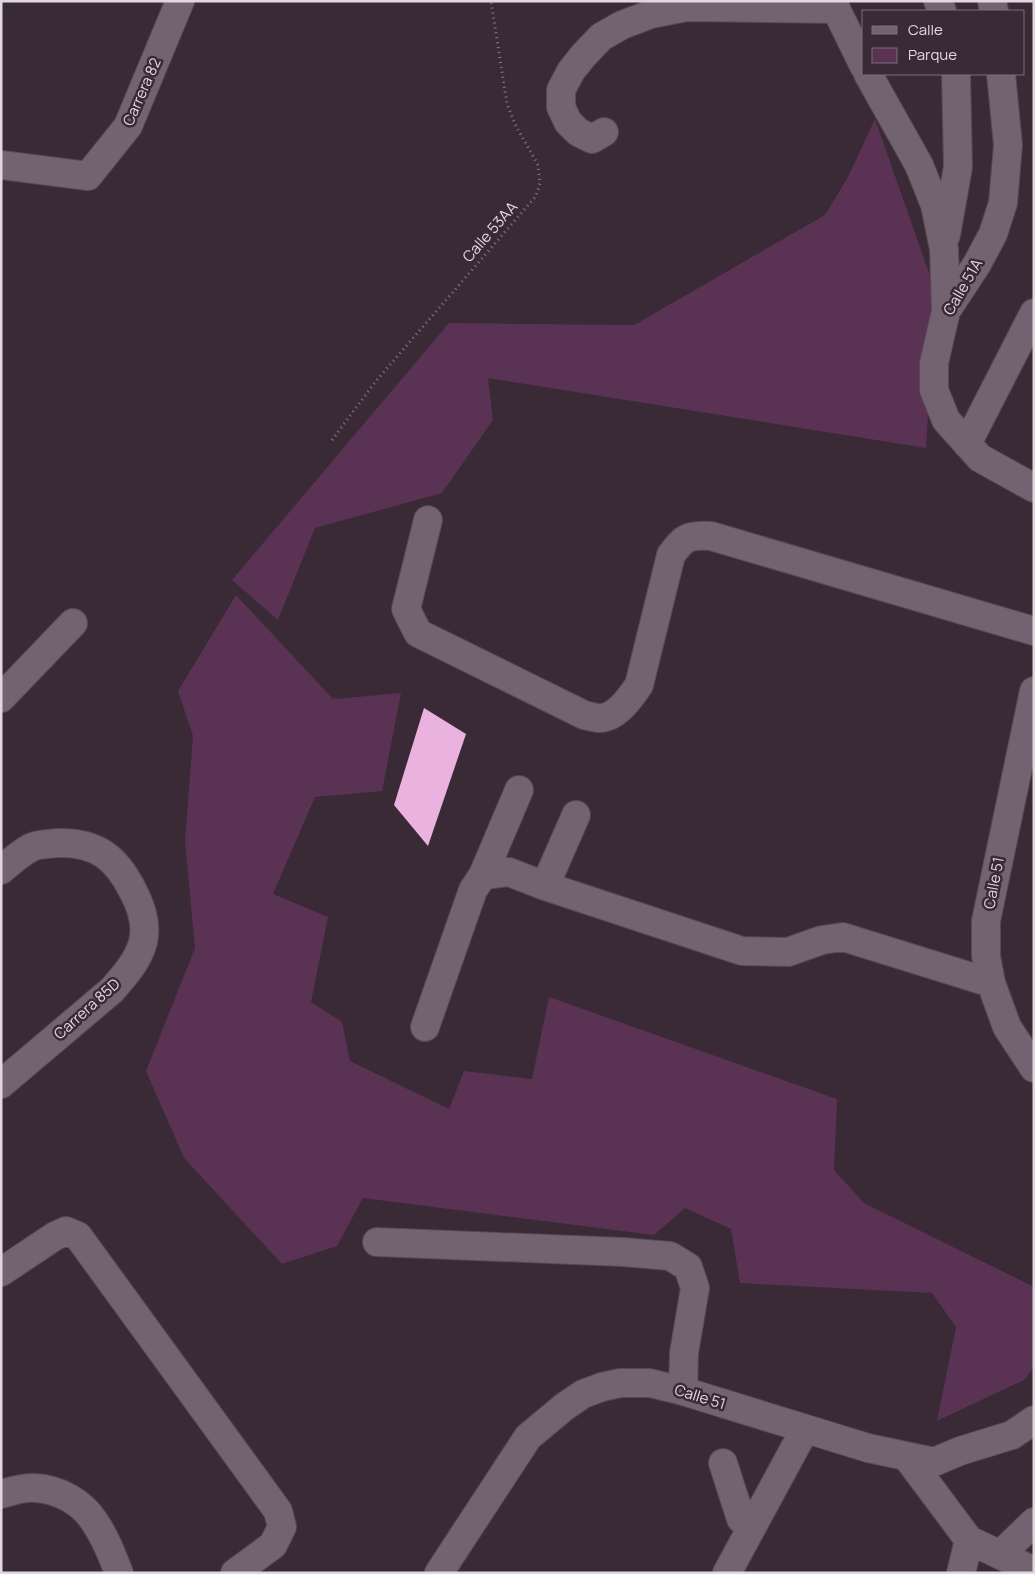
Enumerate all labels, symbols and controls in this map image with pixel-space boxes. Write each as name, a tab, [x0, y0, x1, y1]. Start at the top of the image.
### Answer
legend	[862, 10, 1025, 75]
text: Calle	[908, 19, 943, 40]
text: Parque	[908, 44, 957, 65]
street label: Carrera 82	[117, 55, 166, 129]
street label: Calle 53AA	[457, 196, 522, 267]
street label: Calle 51A	[938, 254, 987, 319]
street label: Calle 51	[978, 855, 1009, 911]
street label: Carrera 85D	[49, 973, 124, 1044]
street label: Calle 51	[672, 1379, 728, 1414]

